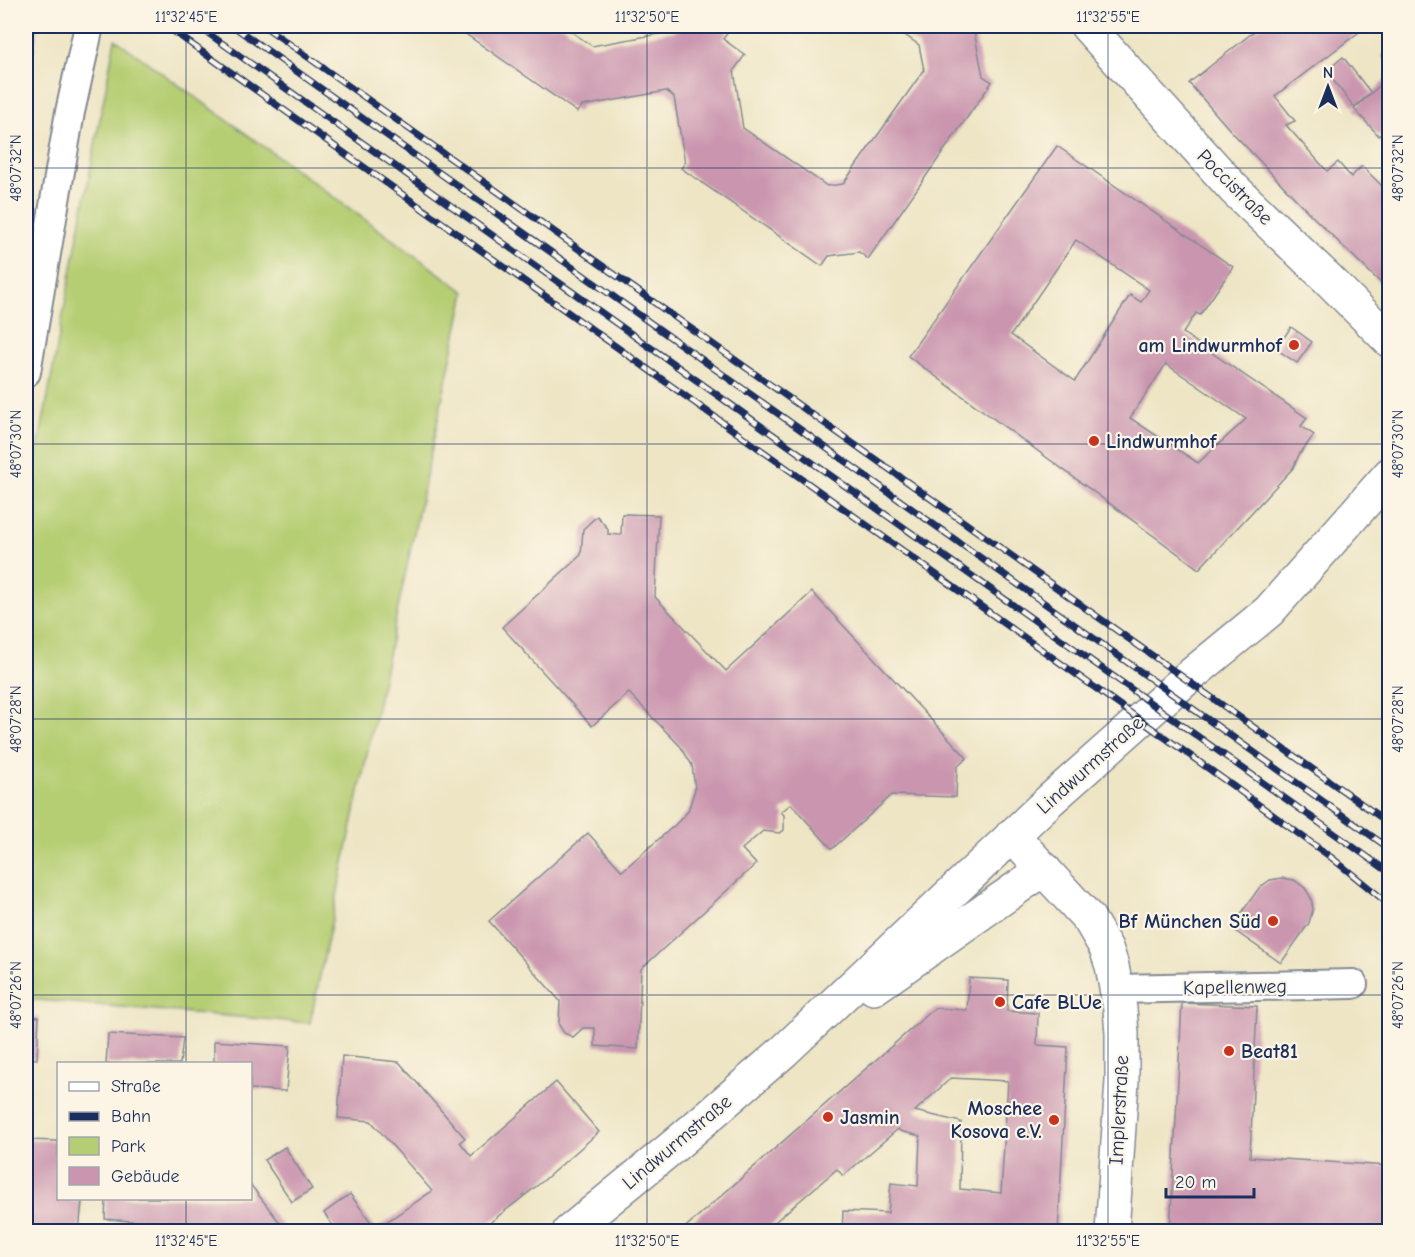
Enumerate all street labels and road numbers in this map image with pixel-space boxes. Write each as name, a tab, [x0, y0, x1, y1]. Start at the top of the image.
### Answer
street label: Poccistraße	[1192, 144, 1278, 230]
street label: Lindwurmstraße	[1032, 711, 1148, 819]
street label: Kapellenweg	[1183, 975, 1287, 999]
street label: Implerstraße	[1105, 1055, 1133, 1165]
street label: Lindwurmstraße	[618, 1090, 736, 1194]

